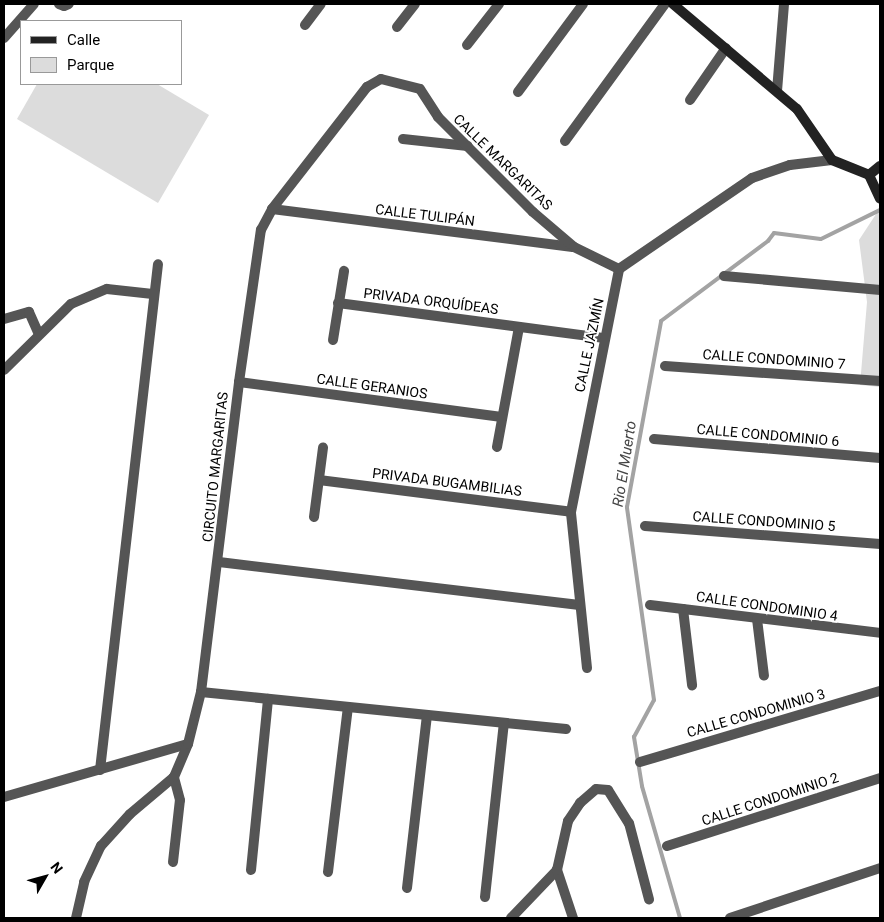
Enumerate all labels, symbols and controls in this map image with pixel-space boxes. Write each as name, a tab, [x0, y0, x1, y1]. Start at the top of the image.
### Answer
legend	[20, 20, 182, 85]
text: Calle	[67, 31, 100, 49]
text: Parque	[67, 56, 114, 74]
street label: CALLE MARGARITAS	[450, 110, 556, 214]
street label: CALLE TULIPÁN	[374, 201, 476, 229]
street label: PRIVADA ORQUÍDEAS	[363, 284, 499, 318]
street label: CALLE JAZMÍN	[571, 296, 607, 394]
street label: CALLE CONDOMINIO 7	[702, 346, 846, 372]
street label: CALLE GERANIOS	[316, 370, 428, 402]
street label: CIRCUITO MARGARITAS	[199, 391, 231, 543]
water label: Rio El Muerto	[609, 420, 641, 508]
street label: CALLE CONDOMINIO 6	[696, 420, 840, 450]
street label: PRIVADA BUGAMBILIAS	[371, 464, 523, 500]
street label: CALLE CONDOMINIO 5	[692, 508, 836, 534]
street label: CALLE CONDOMINIO 4	[695, 588, 839, 624]
street label: CALLE CONDOMINIO 3	[685, 685, 827, 741]
street label: CALLE CONDOMINIO 2	[699, 769, 841, 829]
north arrow	[20, 852, 70, 902]
text: N	[47, 859, 66, 877]

